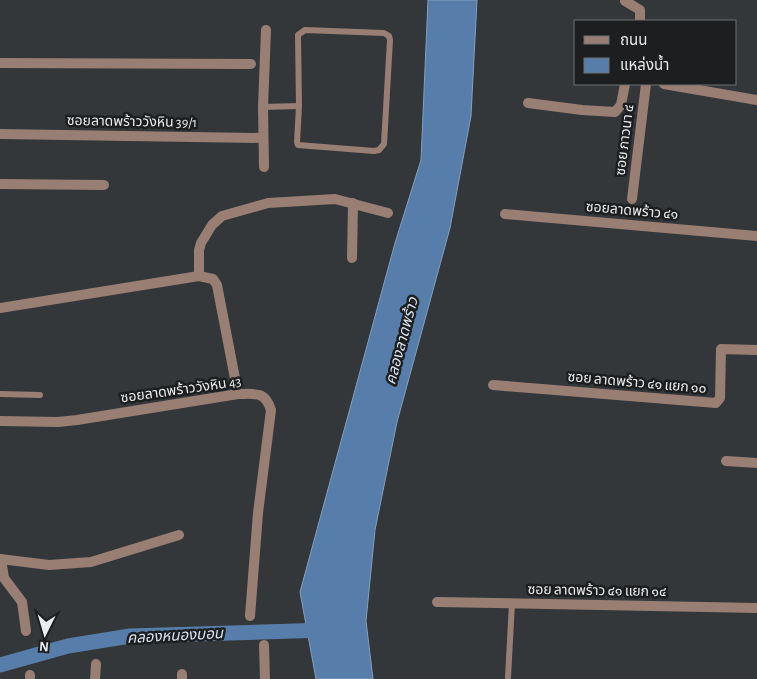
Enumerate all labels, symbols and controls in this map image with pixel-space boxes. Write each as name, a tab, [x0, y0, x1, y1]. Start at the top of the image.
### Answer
legend	[574, 20, 737, 85]
text: ถนน	[620, 33, 647, 48]
text: แหล่งน้ำ	[620, 54, 669, 73]
street label: ซอย ภาวนา ๔	[614, 104, 636, 176]
street label: ซอยลาดพร้าววังหิน 39/1	[67, 113, 197, 130]
street label: ซอยลาดพร้าว ๔๑	[585, 199, 679, 222]
water label: คลองลาดพร้าว	[382, 295, 421, 386]
street label: ซอย ลาดพร้าว ๔๑ แยก ๑๐	[567, 369, 707, 396]
street label: ซอยลาดพร้าววังหิน 43	[120, 374, 242, 405]
street label: ซอย ลาดพร้าว ๔๑ แยก ๑๔	[527, 582, 667, 599]
north arrow	[20, 609, 70, 659]
water label: คลองหนองบอน	[127, 626, 224, 646]
text: N	[38, 639, 49, 653]

